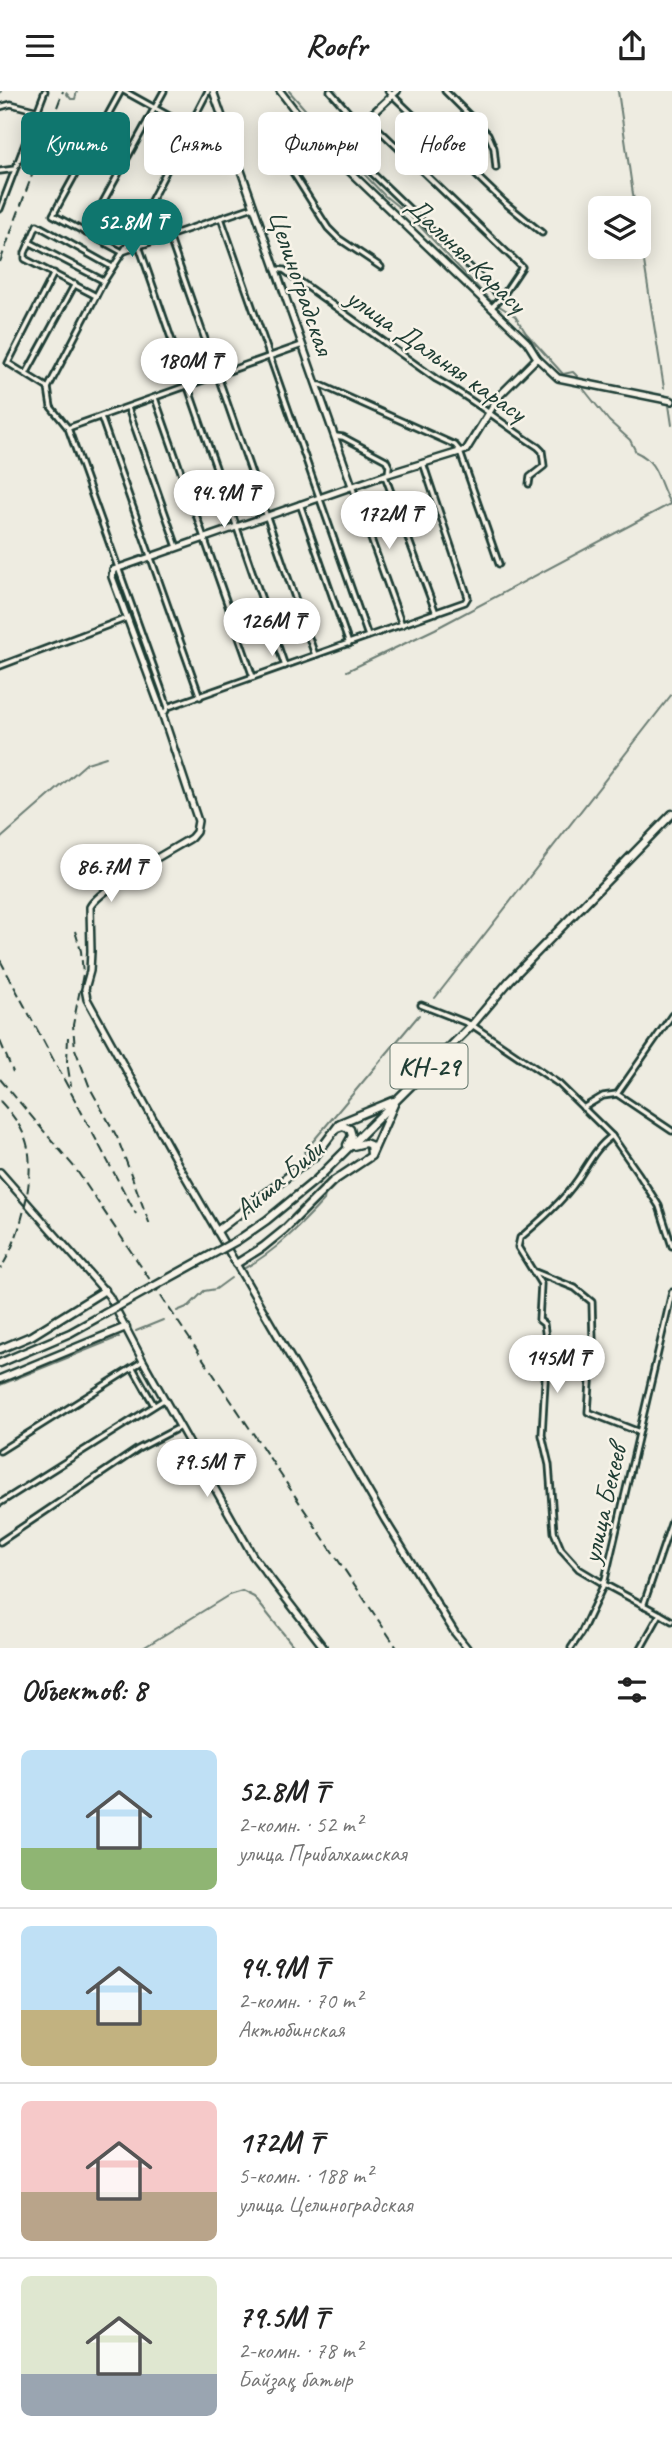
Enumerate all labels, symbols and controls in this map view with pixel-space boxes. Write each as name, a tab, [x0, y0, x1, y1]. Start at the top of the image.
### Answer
text: Roofr	[305, 25, 367, 66]
icon: menu	[21, 27, 59, 65]
icon: share	[613, 27, 651, 65]
chip: Купить	[21, 112, 130, 175]
chip: Снять	[144, 112, 244, 175]
chip: Фильтры	[258, 112, 381, 175]
chip: Новое	[395, 112, 488, 175]
street label: Дальняя Карасу	[399, 188, 536, 322]
map controls	[588, 196, 651, 259]
button: layers	[588, 196, 651, 259]
pin: 52.8M ₸	[67, 199, 197, 259]
street label: Целиноградская	[260, 205, 343, 362]
text: 52.8M ₸	[98, 207, 166, 236]
street label: улица Дальняя карасу	[338, 278, 536, 431]
pin: 180M ₸	[132, 338, 246, 398]
text: 180M ₸	[157, 346, 221, 375]
pin: 94.9M ₸	[159, 471, 289, 530]
text: 94.9M ₸	[190, 478, 258, 507]
pin: 172M ₸	[332, 491, 446, 551]
text: 172M ₸	[357, 499, 421, 528]
pin: 126M ₸	[215, 599, 329, 658]
text: 126M ₸	[239, 606, 305, 635]
pin: 86.7M ₸	[46, 845, 176, 904]
text: 86.7M ₸	[76, 852, 146, 881]
road number: КН-29	[390, 1043, 467, 1089]
street label: Айша Биби	[227, 1130, 332, 1227]
pin: 145M ₸	[500, 1335, 614, 1395]
text: 145M ₸	[525, 1343, 589, 1372]
street label: улица Бекеев	[572, 1435, 636, 1569]
pin: 79.5M ₸	[142, 1439, 272, 1499]
text: 79.5M ₸	[173, 1447, 241, 1476]
text: Объектов: 8	[21, 1671, 146, 1709]
icon: filters	[613, 1671, 651, 1709]
text: 52.8M ₸	[238, 1772, 328, 1810]
icon: home	[77, 1778, 161, 1862]
text: 2-комн. · 52 m²	[238, 1810, 362, 1839]
text: улица Прибалхашская	[238, 1839, 407, 1868]
text: 94.9M ₸	[238, 1948, 328, 1986]
icon: home	[77, 1954, 161, 2038]
text: 2-комн. · 70 m²	[238, 1986, 362, 2015]
text: Актюбинская	[238, 2015, 345, 2044]
text: 172M ₸	[238, 2123, 322, 2161]
icon: home	[77, 2129, 161, 2213]
text: 5-комн. · 188 m²	[238, 2161, 372, 2190]
text: улица Целиноградская	[238, 2190, 412, 2219]
text: 79.5M ₸	[238, 2298, 327, 2336]
icon: home	[77, 2304, 161, 2388]
text: 2-комн. · 78 m²	[238, 2336, 362, 2365]
text: Байзақ батыр	[238, 2365, 352, 2394]

